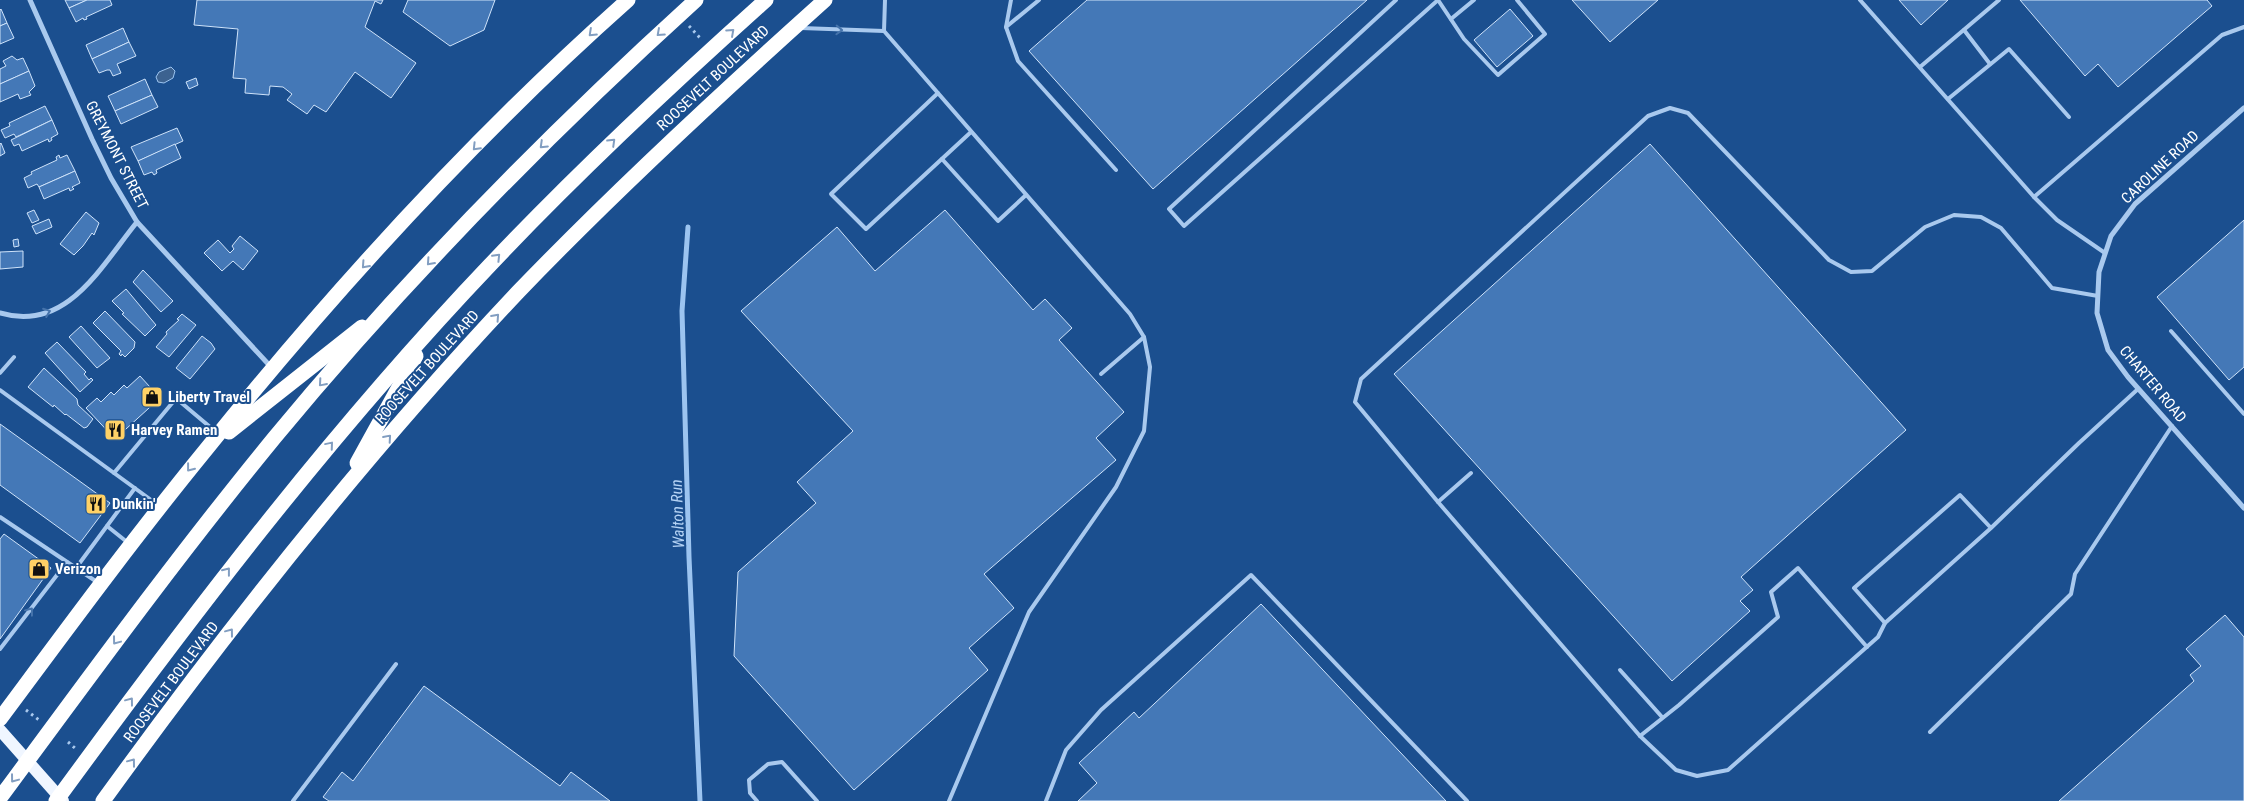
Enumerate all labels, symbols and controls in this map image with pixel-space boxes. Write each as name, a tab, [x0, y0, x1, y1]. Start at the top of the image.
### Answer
street label: ROOSEVELT BOULEVARD	[653, 21, 773, 135]
one-way arrow	[835, 24, 843, 35]
one-way arrow	[589, 27, 598, 36]
one-way arrow	[657, 27, 666, 36]
one-way arrow	[726, 28, 735, 37]
street label: GREYMONT STREET	[82, 98, 152, 212]
street label: CAROLINE ROAD	[2118, 127, 2202, 207]
one-way arrow	[540, 139, 549, 148]
one-way arrow	[606, 139, 615, 148]
one-way arrow	[473, 141, 482, 150]
one-way arrow	[492, 254, 501, 263]
one-way arrow	[427, 256, 436, 265]
one-way arrow	[362, 260, 371, 269]
street label: ROOSEVELT BOULEVARD	[371, 307, 483, 427]
one-way arrow	[43, 308, 51, 318]
one-way arrow	[490, 313, 499, 322]
street label: CHARTER ROAD	[2116, 342, 2190, 426]
one-way arrow	[319, 377, 327, 386]
shop icon: Liberty Travel	[140, 385, 164, 409]
place label: Liberty Travel	[168, 388, 250, 406]
restaurant icon: Harvey Ramen	[103, 418, 127, 442]
place label: Harvey Ramen	[131, 421, 217, 439]
one-way arrow	[382, 435, 391, 444]
one-way arrow	[324, 442, 333, 451]
one-way arrow	[188, 462, 196, 471]
water label: Walton Run	[667, 479, 688, 549]
restaurant icon: Dunkin'	[84, 492, 108, 516]
place label: Dunkin'	[112, 495, 156, 513]
shop icon: Verizon	[27, 557, 51, 581]
place label: Verizon	[55, 560, 101, 578]
one-way arrow	[222, 568, 231, 577]
one-way arrow	[24, 607, 33, 617]
street label: ROOSEVELT BOULEVARD	[120, 618, 222, 746]
one-way arrow	[224, 628, 233, 638]
one-way arrow	[113, 635, 122, 645]
one-way arrow	[124, 698, 132, 707]
one-way arrow	[127, 759, 135, 768]
one-way arrow	[11, 773, 19, 782]

